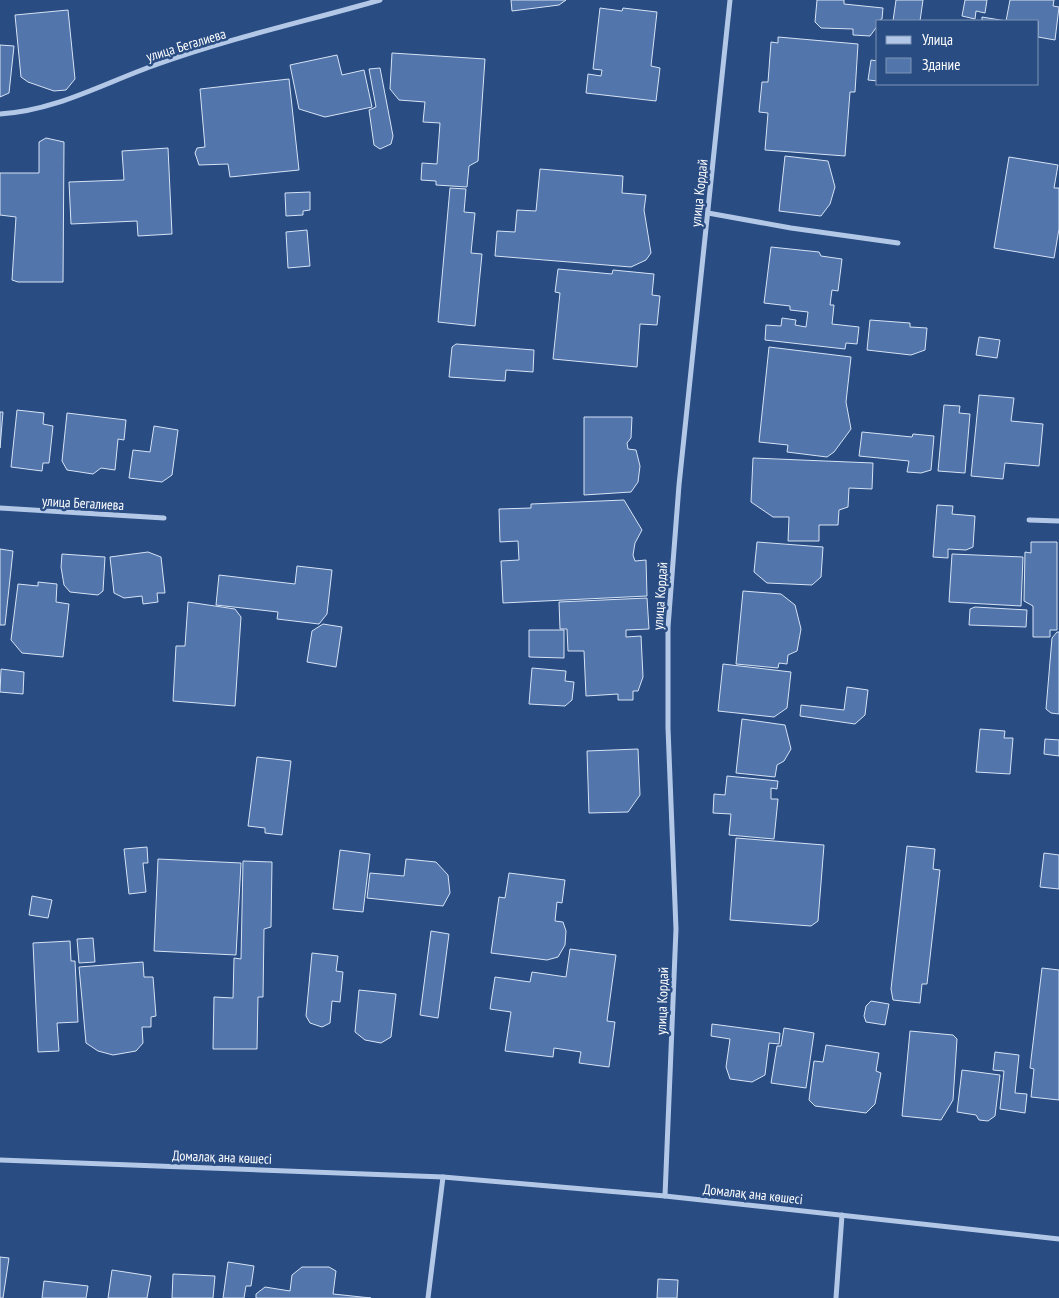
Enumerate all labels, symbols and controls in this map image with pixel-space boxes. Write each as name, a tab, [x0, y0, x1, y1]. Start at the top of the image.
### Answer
legend	[876, 20, 1039, 85]
street label: улица Бегалиева	[144, 24, 228, 66]
text: Улица	[922, 30, 953, 49]
text: Здание	[922, 55, 960, 74]
street label: улица Кордай	[686, 158, 712, 228]
street label: улица Бегалиева	[41, 492, 125, 514]
street label: улица Кордай	[649, 561, 671, 631]
street label: улица Кордай	[652, 967, 672, 1035]
street label: Домалақ ана көшесі	[172, 1146, 272, 1168]
street label: Домалақ ана көшесі	[702, 1180, 804, 1208]

